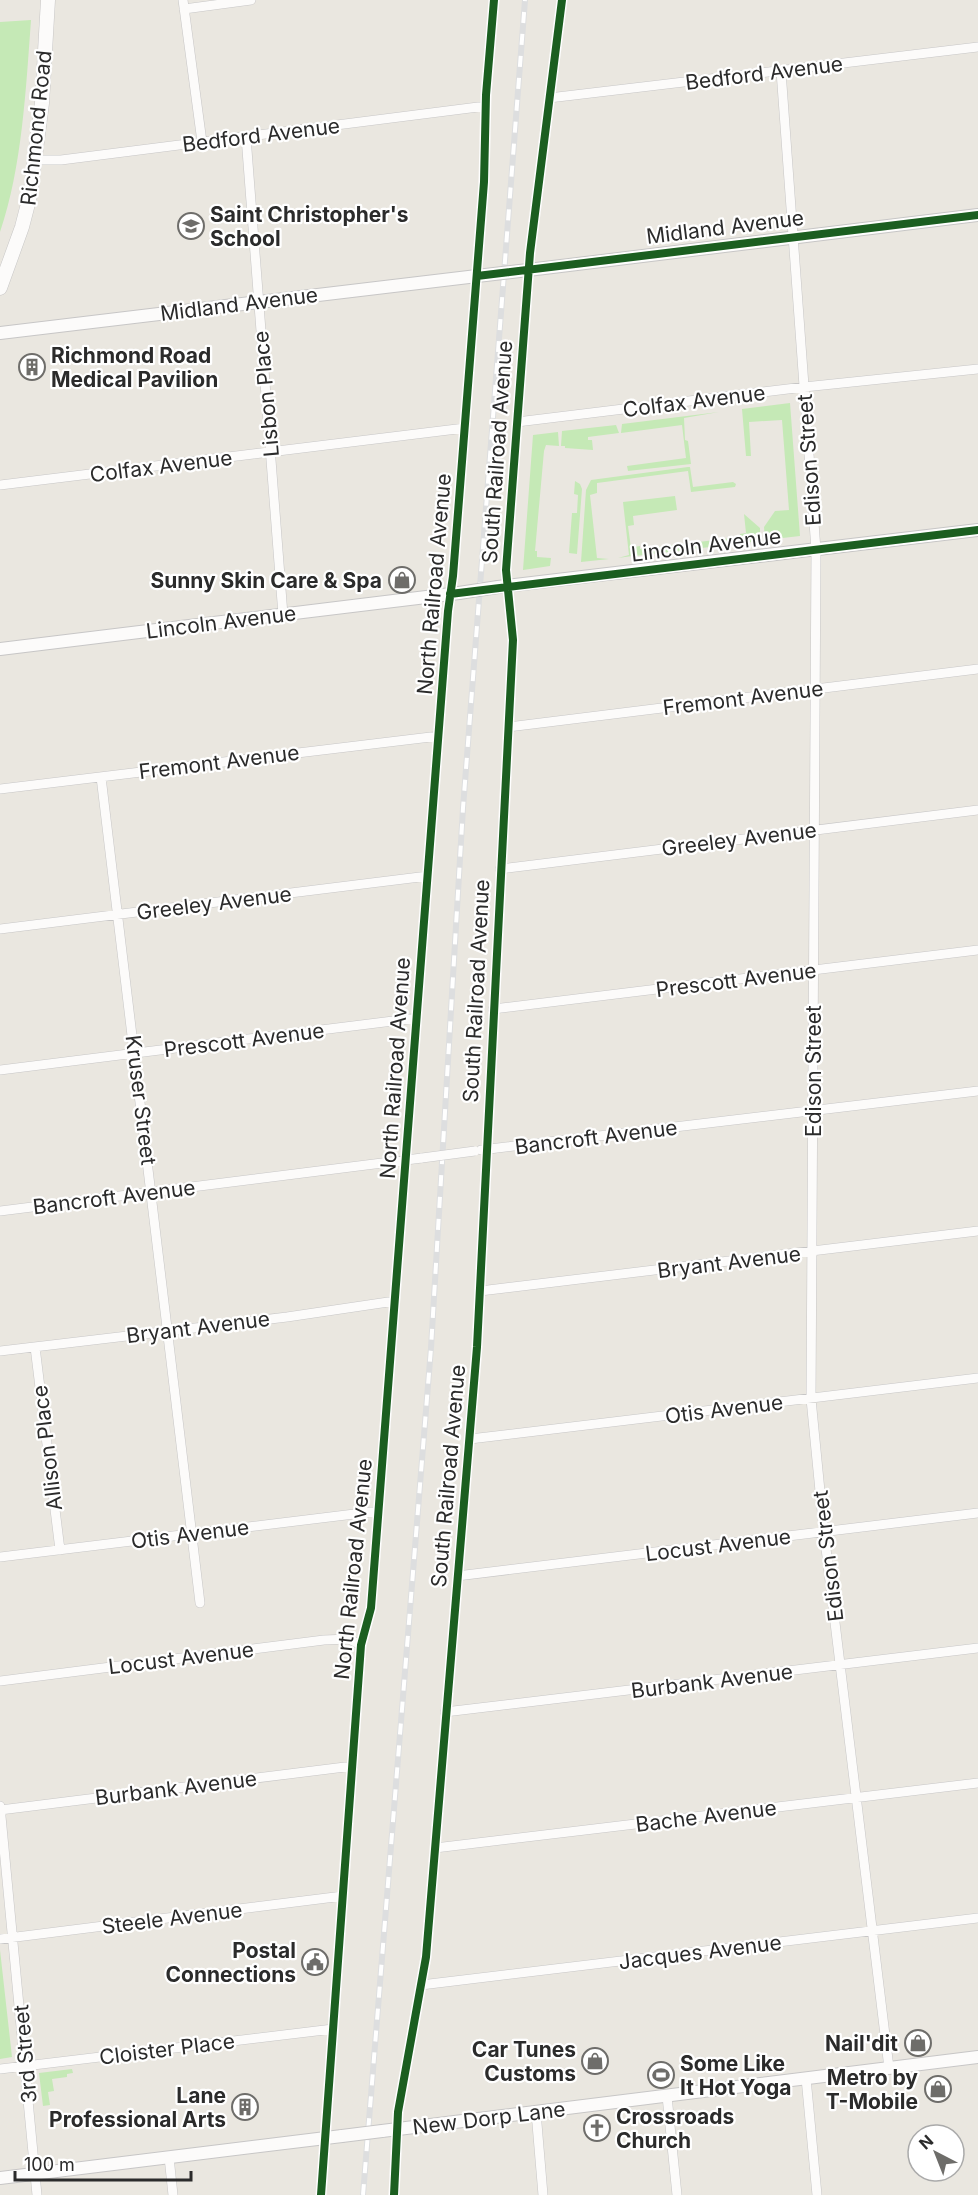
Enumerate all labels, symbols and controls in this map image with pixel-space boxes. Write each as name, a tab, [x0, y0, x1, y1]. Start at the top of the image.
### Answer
street label: Richmond Road	[15, 49, 57, 207]
street label: Bedford Avenue	[684, 51, 844, 95]
street label: Bedford Avenue	[181, 113, 341, 157]
place label: Saint Christopher's School	[210, 202, 409, 251]
street label: Midland Avenue	[645, 205, 805, 249]
school or university icon: Saint Christopher's School	[176, 211, 206, 241]
street label: Midland Avenue	[159, 282, 319, 326]
street label: Lisbon Place	[248, 330, 284, 458]
street label: South Railroad Avenue	[477, 340, 517, 564]
place label: Richmond Road Medical Pavilion	[51, 343, 218, 392]
building icon: Richmond Road Medical Pavilion	[17, 352, 47, 382]
street label: Colfax Avenue	[621, 380, 767, 422]
street label: Edison Street	[792, 393, 826, 527]
street label: Colfax Avenue	[88, 445, 234, 487]
street label: North Railroad Avenue	[412, 472, 456, 696]
street label: Lincoln Avenue	[629, 523, 783, 567]
shop icon: Sunny Skin Care & Spa	[387, 565, 417, 595]
place label: Sunny Skin Care & Spa	[150, 568, 382, 593]
street label: Lincoln Avenue	[144, 600, 298, 644]
street label: Fremont Avenue	[661, 676, 825, 720]
street label: Fremont Avenue	[137, 740, 301, 784]
street label: Greeley Avenue	[660, 817, 818, 861]
street label: South Railroad Avenue	[458, 879, 494, 1103]
street label: Greeley Avenue	[135, 881, 293, 925]
street label: North Railroad Avenue	[375, 956, 415, 1180]
street label: Prescott Avenue	[654, 958, 818, 1002]
street label: Edison Street	[801, 1005, 826, 1137]
street label: Prescott Avenue	[162, 1018, 326, 1062]
street label: Kruser Street	[121, 1034, 161, 1167]
street label: Bancroft Avenue	[513, 1115, 679, 1159]
street label: Bancroft Avenue	[31, 1175, 197, 1219]
street label: Bryant Avenue	[656, 1241, 802, 1283]
street label: Bryant Avenue	[125, 1306, 271, 1348]
street label: South Railroad Avenue	[426, 1363, 470, 1589]
street label: Allison Place	[27, 1384, 67, 1512]
street label: Otis Avenue	[664, 1389, 784, 1429]
street label: North Railroad Avenue	[329, 1457, 377, 1681]
street label: Edison Street	[808, 1489, 848, 1623]
street label: Otis Avenue	[130, 1514, 250, 1554]
street label: Locust Avenue	[644, 1524, 792, 1566]
street label: Locust Avenue	[107, 1637, 255, 1679]
street label: Burbank Avenue	[630, 1659, 794, 1703]
street label: Burbank Avenue	[94, 1766, 258, 1810]
street label: Bache Avenue	[634, 1795, 778, 1837]
street label: Steele Avenue	[100, 1897, 244, 1939]
street label: Jacques Avenue	[617, 1930, 783, 1974]
place label: Postal Connections	[165, 1938, 296, 1987]
public building icon: Postal Connections	[300, 1947, 330, 1977]
street label: 3rd Street	[8, 2004, 42, 2104]
street label: Cloister Place	[98, 2028, 236, 2070]
shop icon: Nail'dit	[903, 2028, 933, 2058]
place label: Nail'dit	[825, 2031, 898, 2056]
place label: Car Tunes Customs	[472, 2037, 576, 2086]
shop icon: Car Tunes Customs	[580, 2046, 610, 2076]
place label: Some Like It Hot Yoga	[680, 2051, 792, 2100]
sports icon: Some Like It Hot Yoga	[646, 2060, 676, 2090]
place label: Metro by T-Mobile	[826, 2065, 918, 2114]
shop icon: Metro by T-Mobile	[923, 2074, 953, 2104]
place label: Lane Professional Arts	[49, 2083, 226, 2132]
building icon: Lane Professional Arts	[230, 2092, 260, 2122]
street label: New Dorp Lane	[411, 2096, 567, 2140]
place label: Crossroads Church	[616, 2104, 734, 2153]
church icon: Crossroads Church	[582, 2113, 612, 2143]
north arrow	[906, 2123, 966, 2183]
text: N	[915, 2130, 937, 2153]
scale bar	[15, 2144, 190, 2182]
text: 100 m	[24, 2154, 75, 2175]

